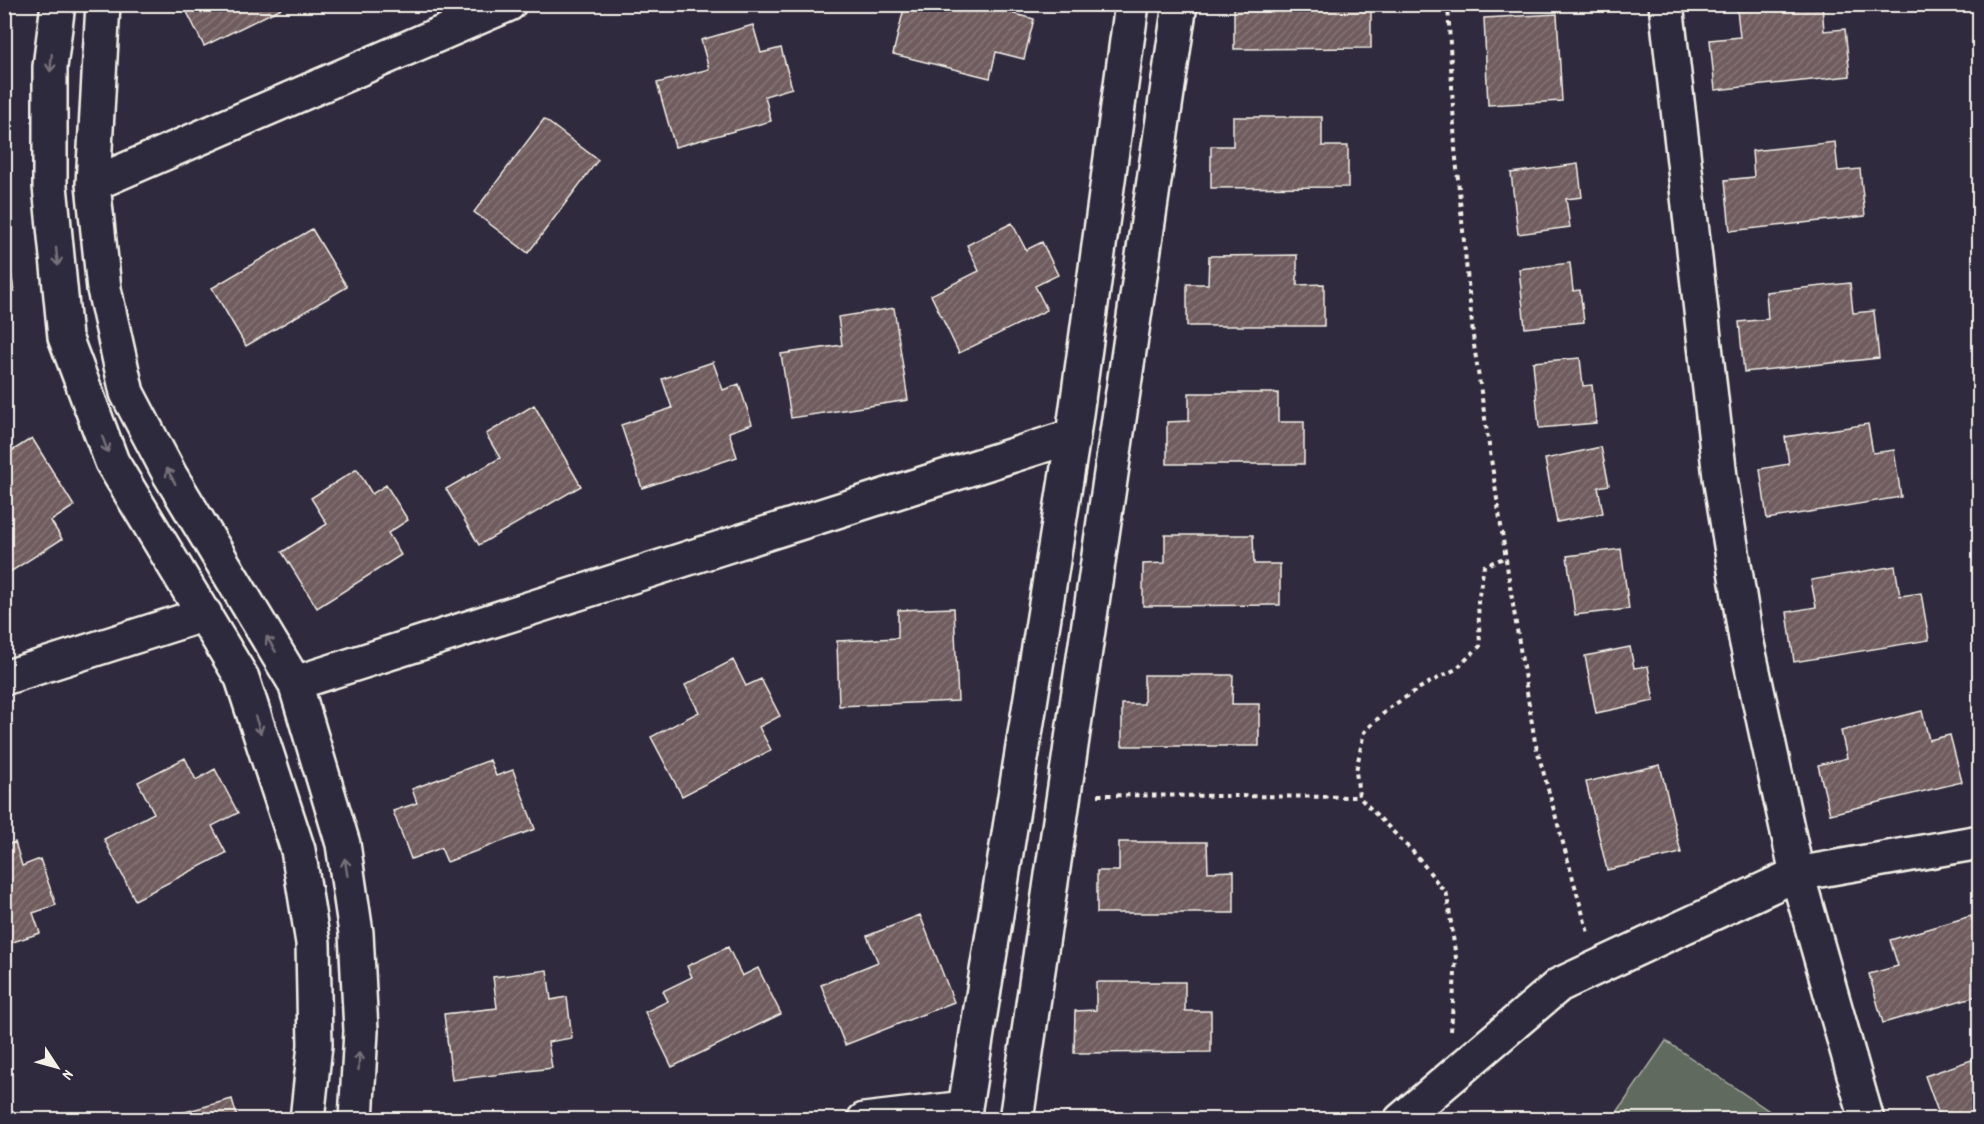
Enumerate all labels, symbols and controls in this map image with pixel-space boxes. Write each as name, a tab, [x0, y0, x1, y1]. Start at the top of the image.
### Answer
one-way arrow	[45, 52, 56, 72]
one-way arrow	[52, 247, 63, 267]
one-way arrow	[100, 435, 111, 453]
one-way arrow	[165, 468, 176, 486]
one-way arrow	[265, 636, 277, 653]
one-way arrow	[253, 715, 264, 734]
one-way arrow	[341, 858, 352, 877]
north arrow	[27, 1037, 87, 1097]
one-way arrow	[354, 1052, 365, 1072]
text: N	[55, 1064, 79, 1084]

